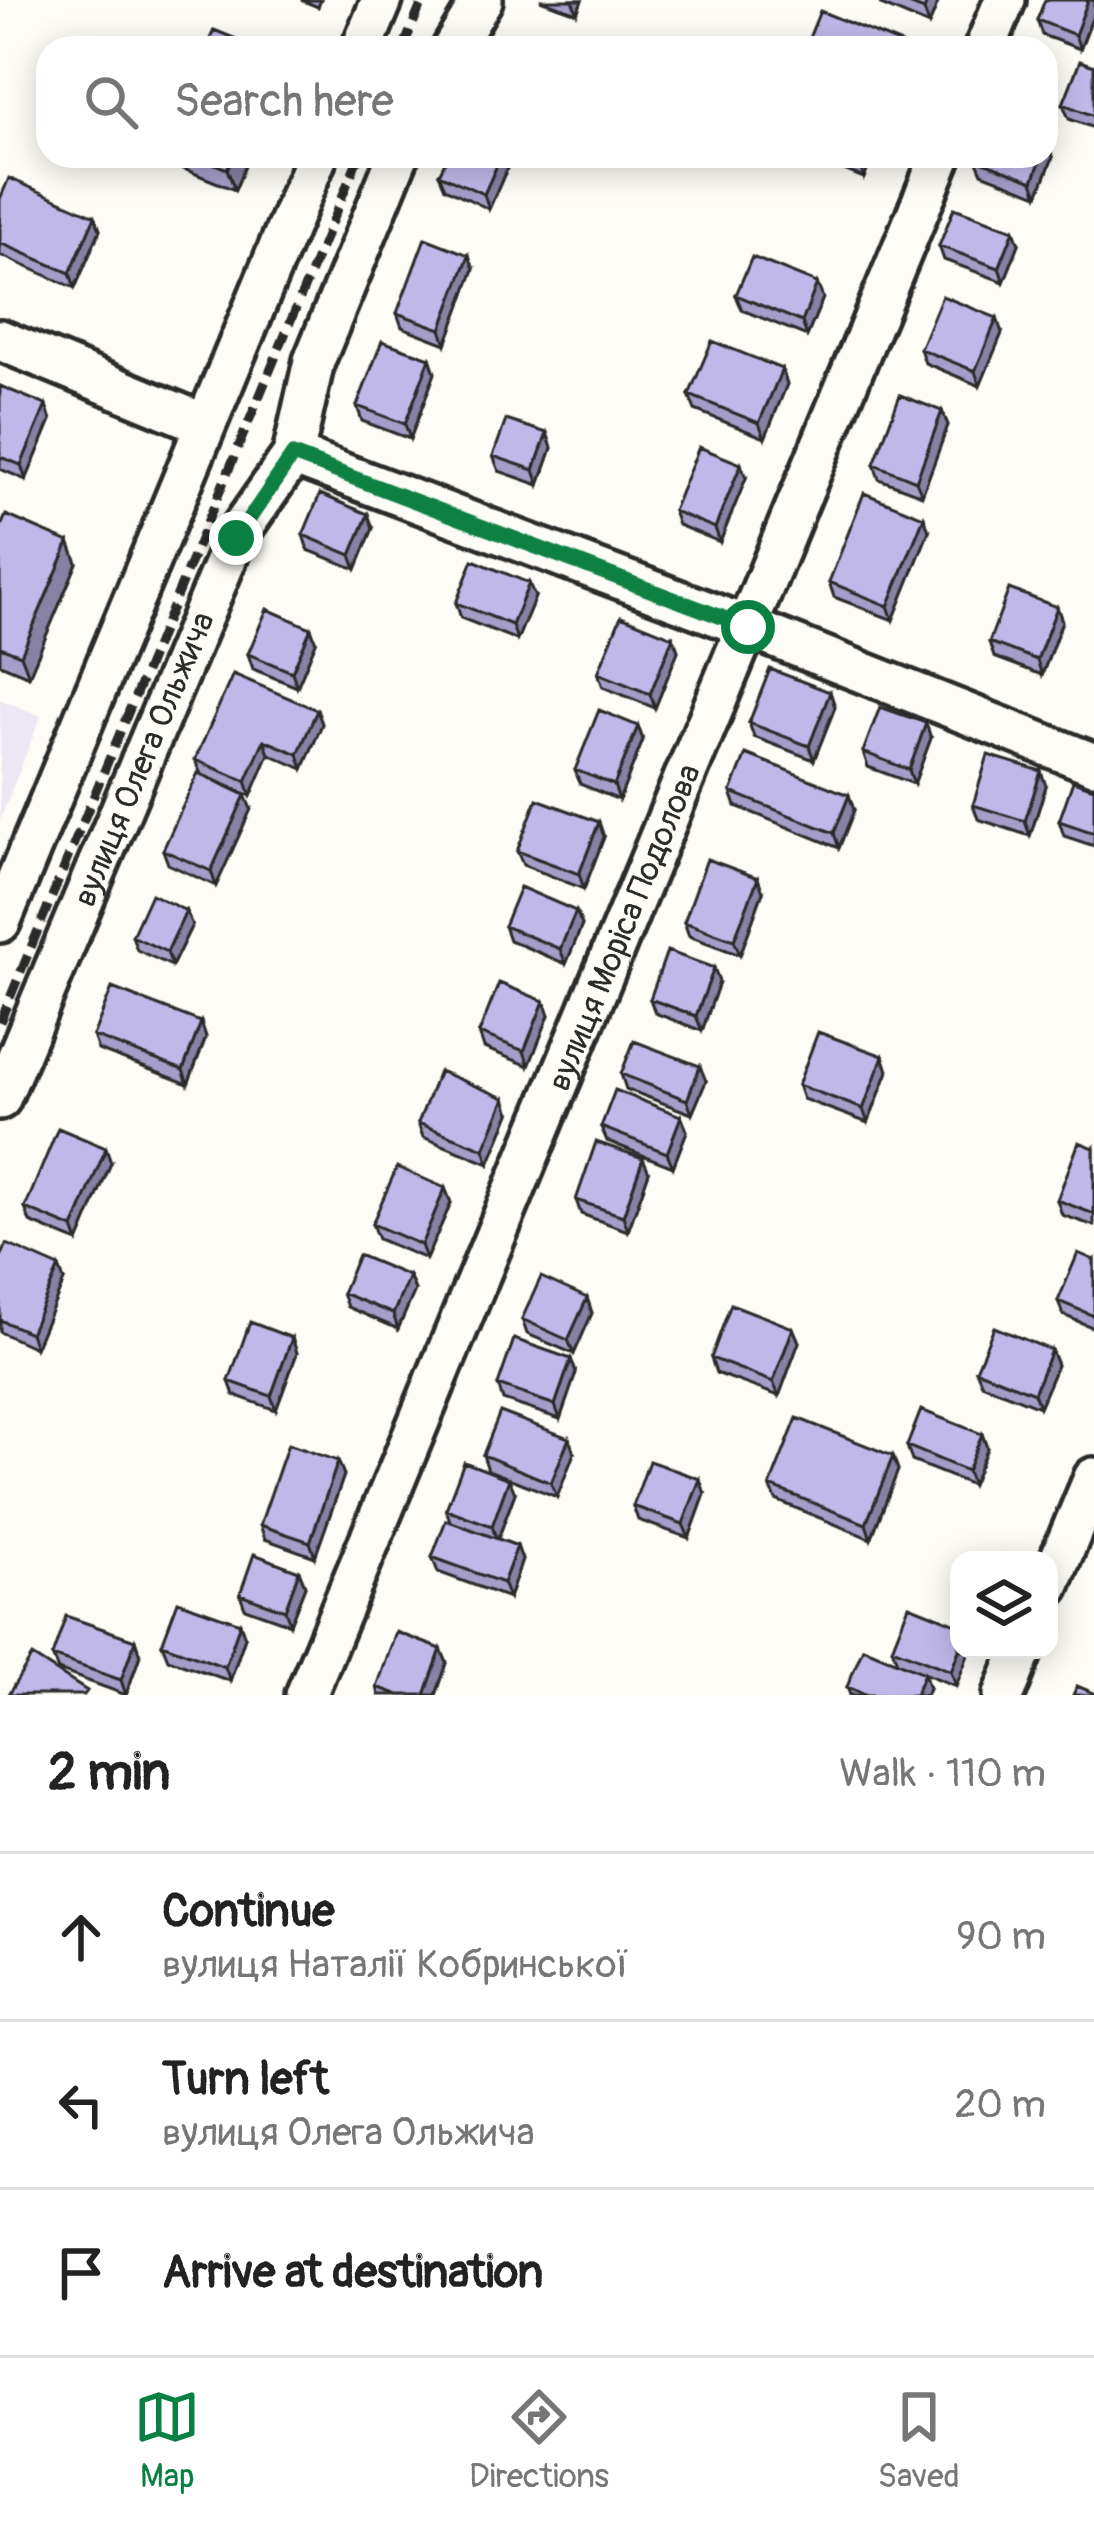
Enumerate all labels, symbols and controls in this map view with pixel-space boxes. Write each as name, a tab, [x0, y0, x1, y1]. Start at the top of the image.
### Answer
search box	[36, 36, 1058, 168]
icon: search	[78, 69, 144, 135]
text: Search here	[174, 74, 394, 130]
route end	[209, 511, 263, 565]
route start	[721, 600, 775, 654]
street label: вулиця Олега Ольжича	[64, 606, 224, 913]
street label: вулиця Моріса Подолова	[539, 758, 710, 1097]
map controls	[950, 1551, 1058, 1659]
button: layers	[950, 1551, 1058, 1659]
text: 2 min	[48, 1741, 170, 1805]
text: Walk · 110 m	[839, 1749, 1046, 1798]
text: Continue	[162, 1884, 335, 1940]
icon: ahead	[48, 1904, 114, 1970]
text: 90 m	[956, 1912, 1046, 1961]
text: вулиця Наталії Кобринської	[162, 1940, 630, 1989]
text: Turn left	[162, 2052, 329, 2108]
icon: left	[48, 2072, 114, 2138]
text: 20 m	[954, 2080, 1046, 2129]
text: вулиця Олега Ольжича	[162, 2108, 535, 2157]
icon: arrive	[48, 2240, 114, 2306]
text: Arrive at destination	[162, 2245, 543, 2301]
tab: Map	[134, 2384, 200, 2497]
tab: Directions	[469, 2384, 609, 2497]
tab: Saved	[878, 2384, 960, 2497]

